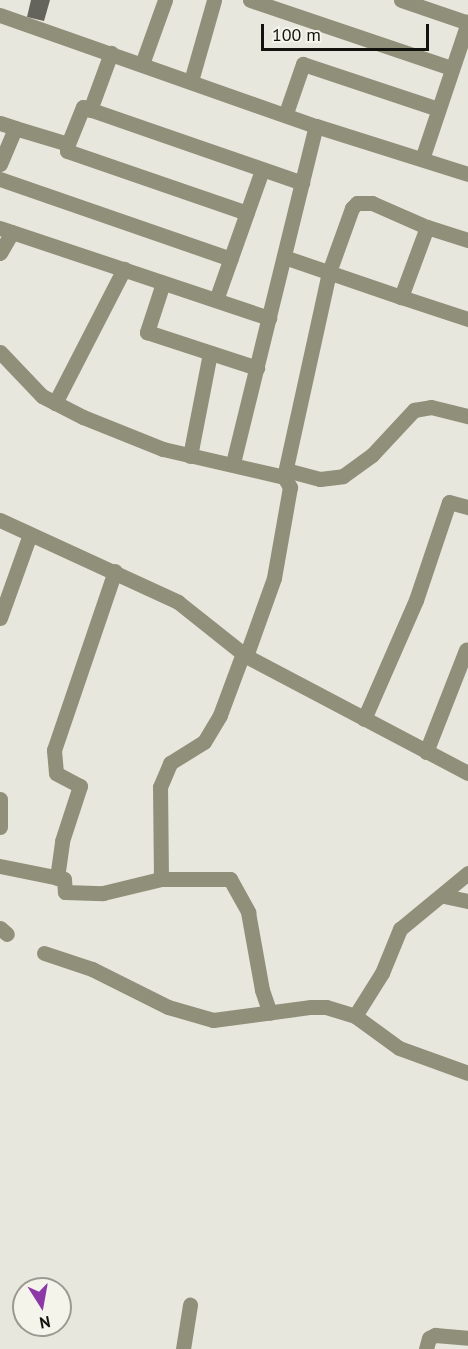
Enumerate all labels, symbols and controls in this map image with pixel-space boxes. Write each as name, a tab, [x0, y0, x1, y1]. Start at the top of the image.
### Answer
scale bar	[264, 12, 432, 50]
text: 100 m	[272, 23, 321, 46]
north arrow	[12, 1277, 72, 1337]
text: N	[38, 1312, 52, 1334]

